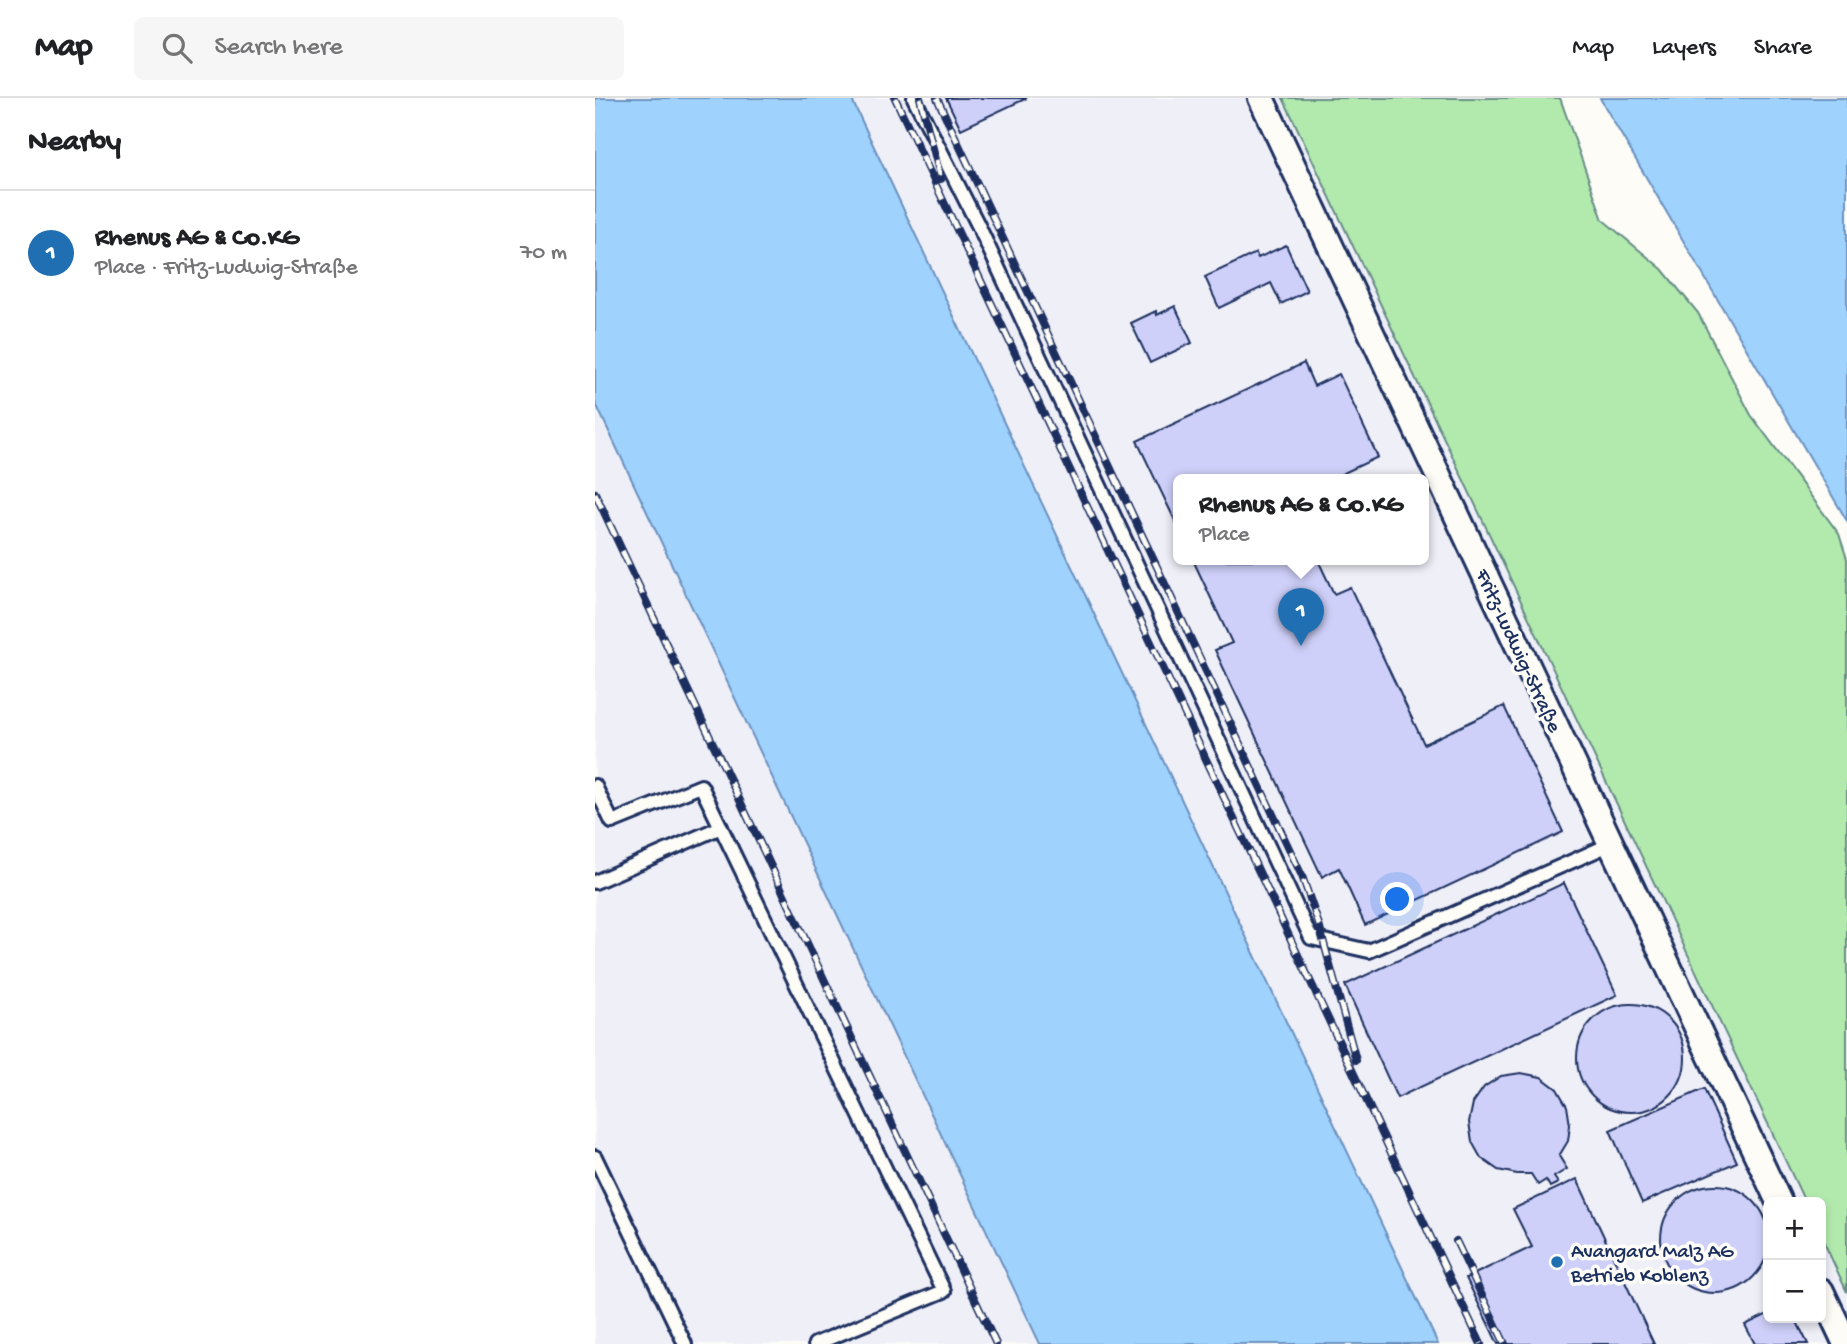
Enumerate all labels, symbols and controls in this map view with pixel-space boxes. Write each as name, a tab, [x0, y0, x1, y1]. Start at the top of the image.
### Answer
search box	[134, 17, 624, 80]
text: Map	[35, 29, 92, 67]
icon: search	[158, 29, 196, 67]
text: Search here	[214, 33, 343, 64]
text: Map	[1572, 34, 1614, 63]
text: Layers	[1652, 34, 1716, 63]
text: Share	[1754, 34, 1812, 63]
text: Nearby	[28, 126, 121, 161]
text: Rhenus AG & Co.KG	[95, 224, 299, 255]
text: 1	[46, 240, 56, 267]
text: 70 m	[520, 240, 567, 267]
text: Place · Fritz-Ludwig-Straße	[95, 255, 358, 282]
popup	[1173, 474, 1429, 565]
text: Rhenus AG & Co.KG	[1199, 491, 1403, 522]
text: Place	[1199, 522, 1249, 549]
street label: Fritz-Ludwig-Straße	[1468, 565, 1566, 738]
pin: 1	[1278, 588, 1324, 646]
your location	[1380, 882, 1414, 916]
map controls	[1763, 1197, 1826, 1323]
button: +	[1763, 1197, 1826, 1260]
place label: Avangard Malz AG Betrieb Koblenz	[1570, 1241, 1734, 1290]
marker: Avangard Malz AG Betrieb Koblenz	[1549, 1254, 1565, 1270]
button: −	[1763, 1260, 1826, 1323]

